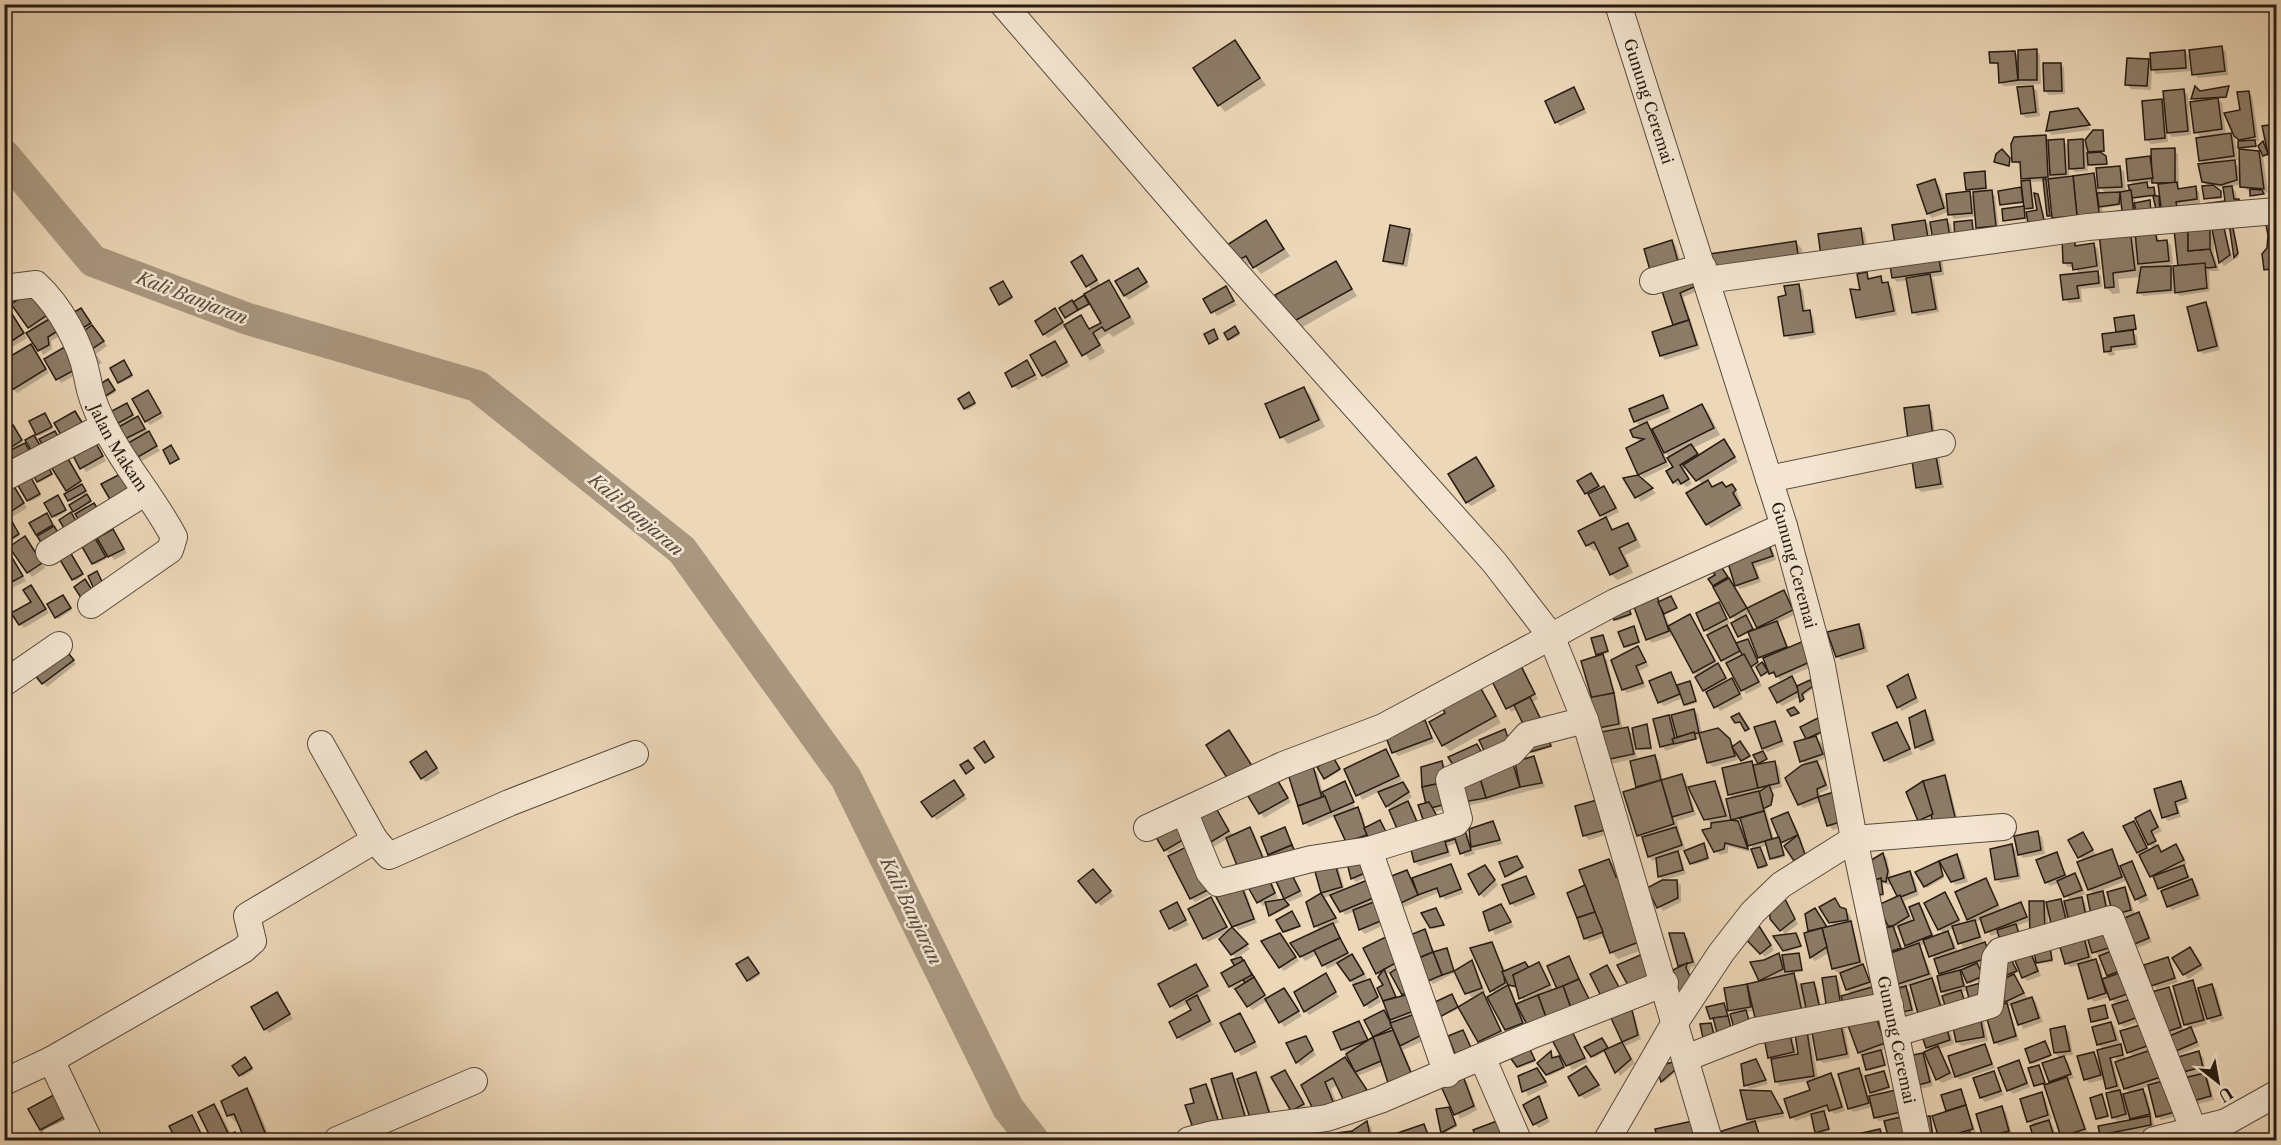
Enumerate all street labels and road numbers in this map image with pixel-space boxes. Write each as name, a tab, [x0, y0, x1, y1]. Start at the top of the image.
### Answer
street label: Gunung Ceremai	[1620, 36, 1678, 167]
street label: Jalan Makam	[84, 398, 153, 495]
street label: Gunung Ceremai	[1767, 499, 1821, 631]
street label: Gunung Ceremai	[1873, 974, 1920, 1106]

